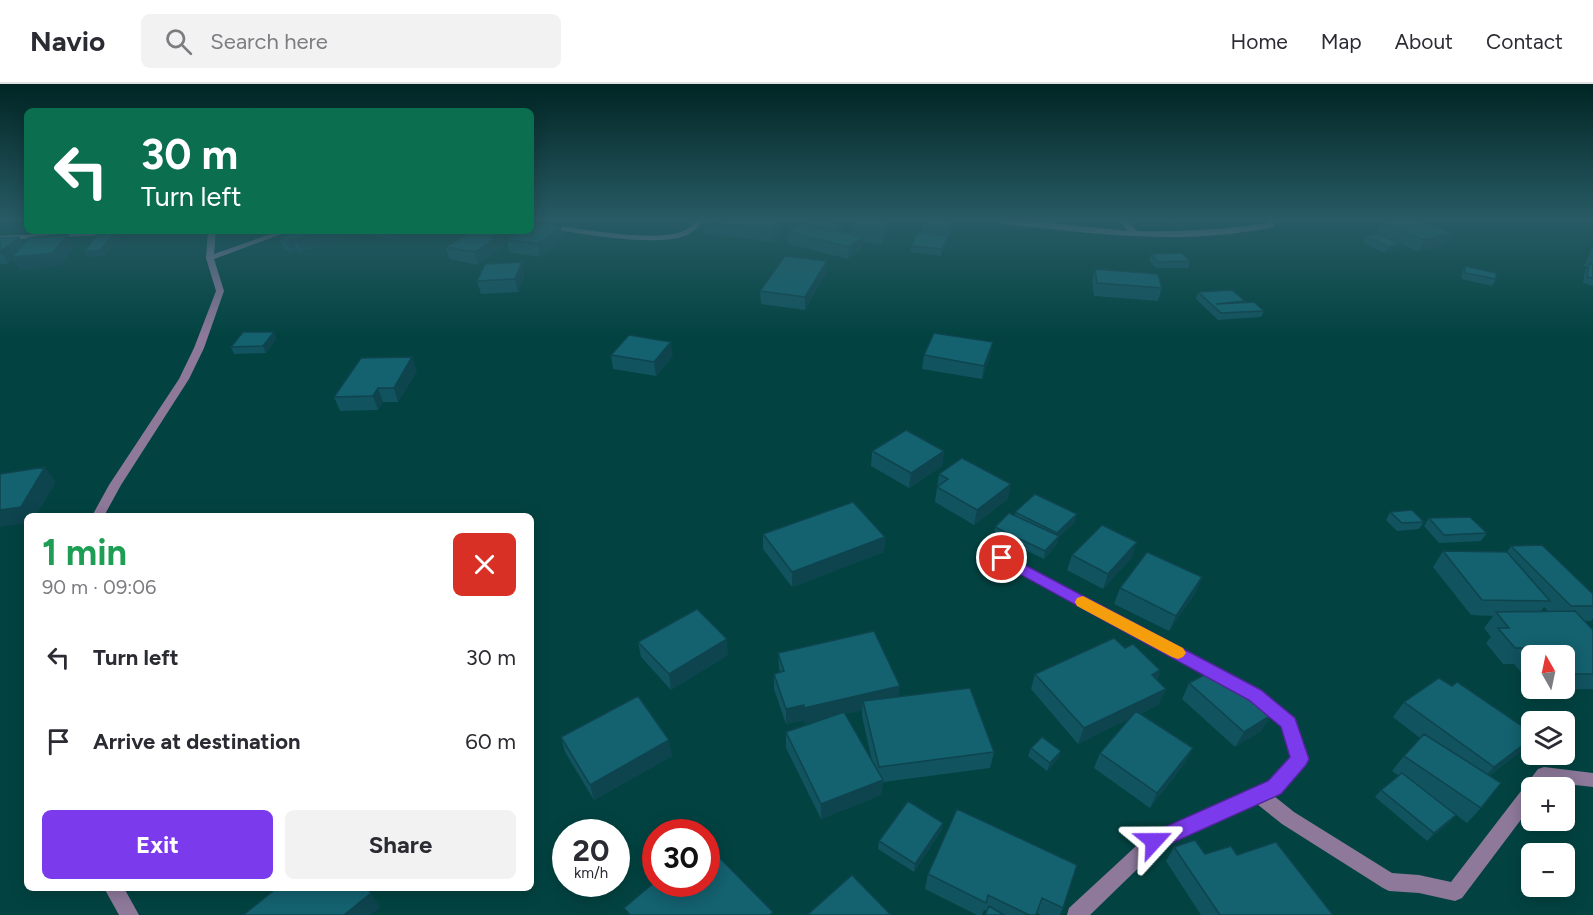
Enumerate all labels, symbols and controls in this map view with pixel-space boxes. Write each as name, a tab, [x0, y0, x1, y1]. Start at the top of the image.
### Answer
search box	[141, 14, 561, 68]
text: Navio	[30, 24, 105, 58]
icon: search	[162, 25, 195, 58]
text: Search here	[210, 28, 328, 55]
text: Home	[1231, 29, 1288, 54]
text: Map	[1321, 29, 1362, 54]
text: About	[1395, 29, 1453, 54]
text: Contact	[1486, 29, 1563, 54]
text: 30 m	[141, 129, 238, 180]
icon: left	[42, 132, 120, 210]
text: Turn left	[141, 180, 241, 213]
text: 1 min	[42, 531, 127, 574]
pin	[976, 532, 1027, 583]
button: close	[453, 533, 516, 596]
icon: arrive	[985, 541, 1018, 574]
text: 90 m · 09:06	[42, 575, 156, 599]
icon: left	[42, 641, 75, 674]
text: Turn left	[93, 644, 179, 671]
text: 30 m	[466, 644, 516, 671]
north arrow	[1521, 645, 1575, 699]
map controls	[1521, 645, 1575, 897]
button: layers	[1521, 711, 1575, 765]
icon: arrive	[42, 725, 75, 758]
text: Arrive at destination	[93, 728, 301, 755]
text: 60 m	[465, 728, 516, 755]
button: +	[1521, 777, 1575, 831]
position arrow	[1122, 809, 1186, 873]
button: Exit	[42, 810, 273, 879]
button: Share	[285, 810, 516, 879]
speed limit sign: 30	[642, 819, 720, 897]
text: 20	[573, 832, 609, 869]
button: −	[1521, 843, 1575, 897]
text: km/h	[574, 864, 608, 882]

